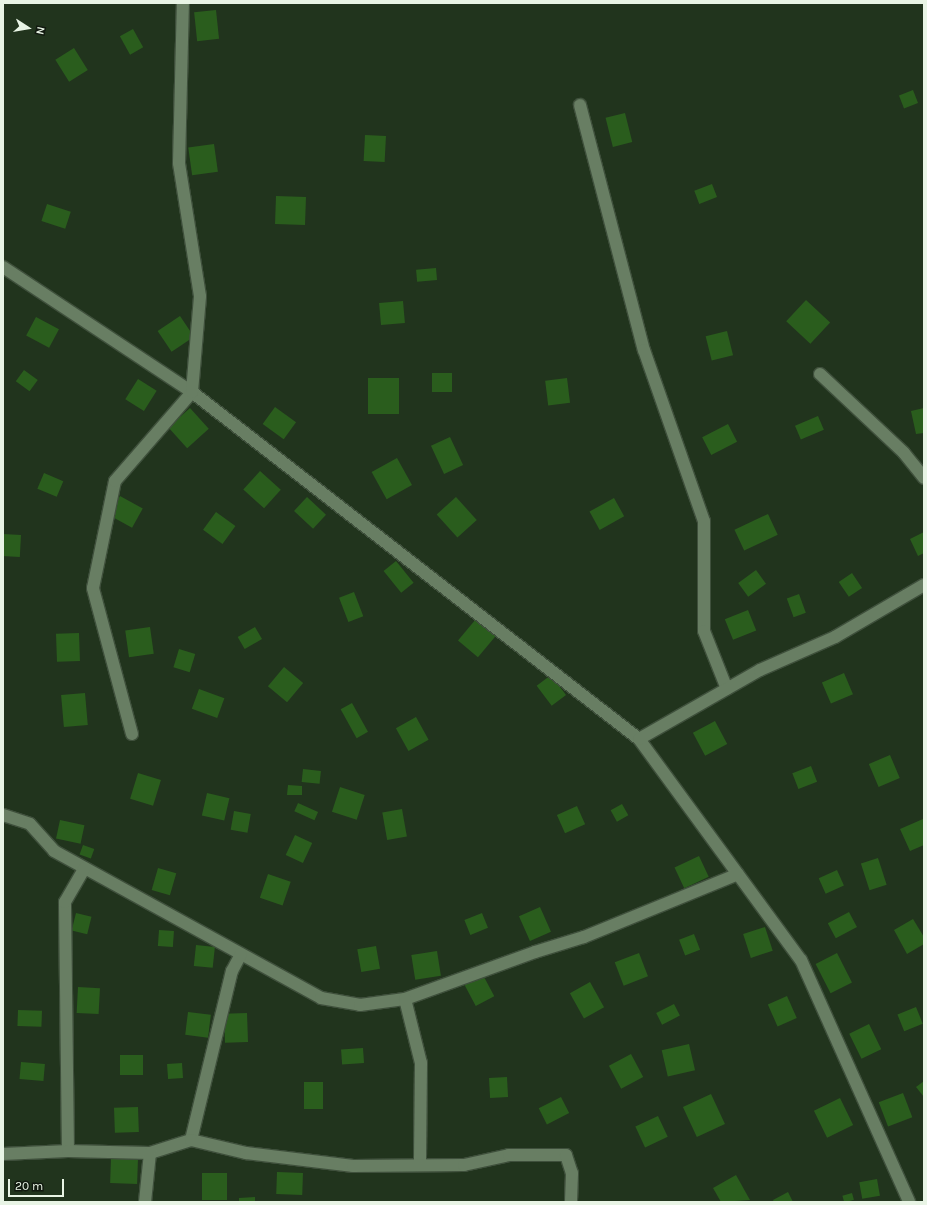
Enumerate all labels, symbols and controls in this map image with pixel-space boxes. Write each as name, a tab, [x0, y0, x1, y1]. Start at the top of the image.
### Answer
north arrow	[8, 8, 48, 48]
text: N	[33, 25, 47, 36]
scale bar	[10, 1171, 66, 1197]
text: 20 m	[15, 1179, 43, 1193]

